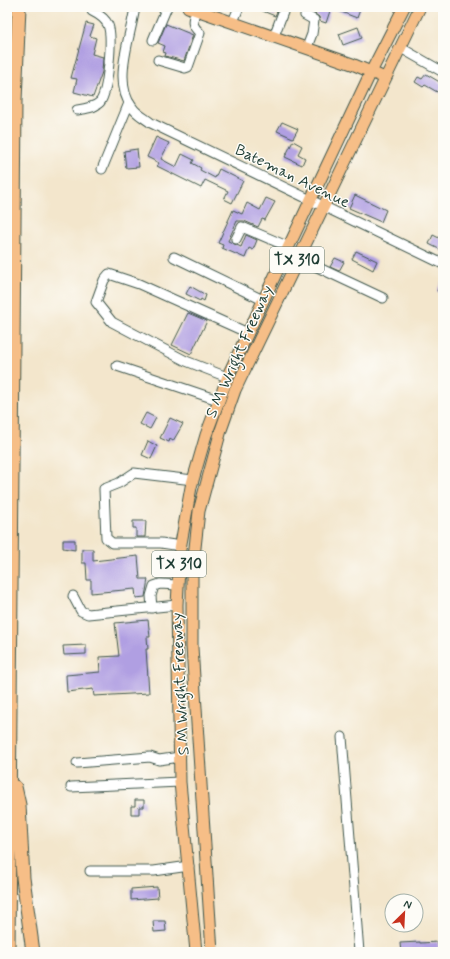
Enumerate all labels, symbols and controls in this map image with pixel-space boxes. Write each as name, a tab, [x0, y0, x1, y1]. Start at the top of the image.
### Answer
street label: Bateman Avenue	[231, 139, 353, 213]
road number: TX 310	[270, 247, 324, 273]
street label: S M Wright Freeway	[201, 282, 279, 422]
road number: TX 310	[152, 551, 206, 577]
street label: S M Wright Freeway	[166, 612, 196, 756]
north arrow	[384, 893, 424, 933]
text: N	[401, 897, 414, 913]

